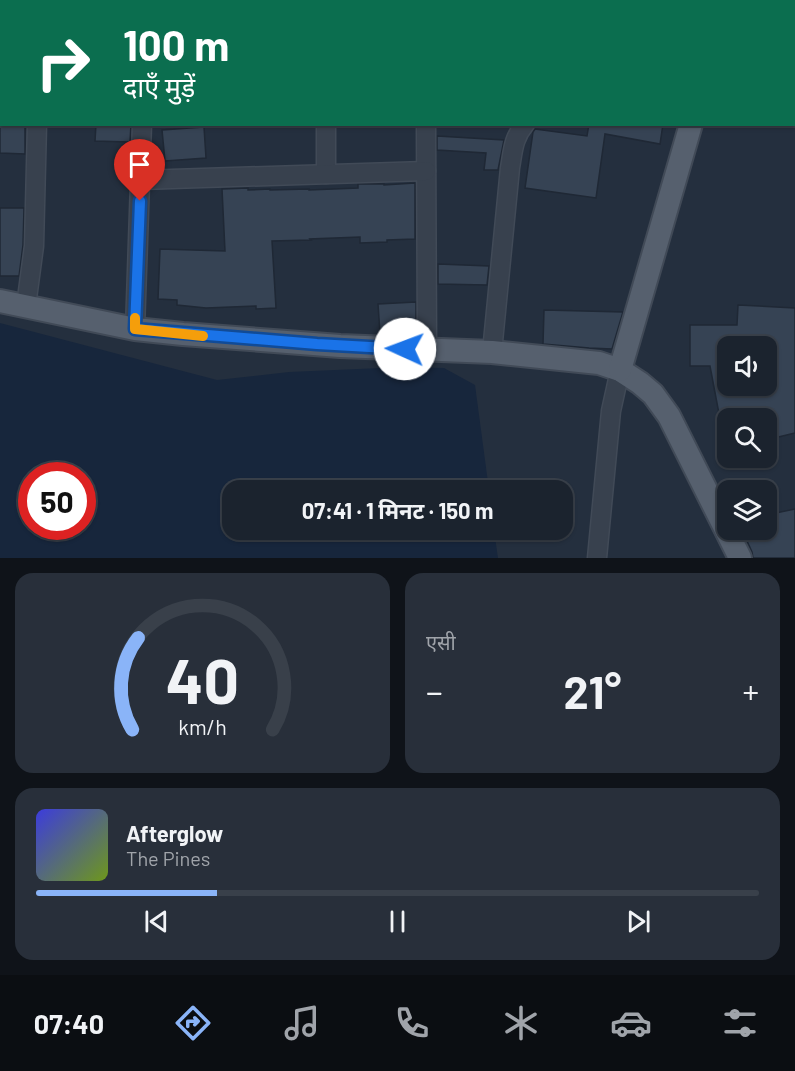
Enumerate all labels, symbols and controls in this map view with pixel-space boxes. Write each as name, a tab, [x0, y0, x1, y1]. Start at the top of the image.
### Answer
text: 100 m	[123, 19, 229, 69]
icon: right	[24, 24, 102, 102]
text: दाएँ मुड़ें	[123, 70, 195, 102]
pin	[114, 139, 165, 201]
icon: arrive	[123, 148, 156, 181]
position arrow	[373, 317, 437, 381]
map controls	[717, 336, 777, 540]
button: sound	[717, 336, 777, 396]
button: search	[717, 408, 777, 468]
speed limit sign: 50	[18, 462, 96, 540]
button: layers	[717, 480, 777, 540]
text: 07:41 · 1 मिनट · 150 m	[302, 497, 493, 523]
text: एसी	[426, 630, 456, 654]
text: 40	[166, 642, 239, 716]
text: 21°	[564, 664, 621, 718]
text: −	[426, 671, 443, 711]
text: +	[743, 671, 759, 711]
text: km/h	[178, 714, 227, 739]
text: Afterglow	[126, 820, 223, 846]
text: The Pines	[126, 846, 210, 870]
icon: previous	[140, 905, 173, 938]
icon: pause	[381, 905, 414, 938]
icon: next	[622, 905, 655, 938]
icon: directions	[172, 1002, 214, 1044]
icon: music	[281, 1002, 323, 1044]
icon: phone	[391, 1002, 433, 1044]
icon: climate	[500, 1002, 542, 1044]
icon: car	[610, 1002, 652, 1044]
icon: filters	[719, 1002, 761, 1044]
text: 07:40	[34, 1007, 104, 1039]

